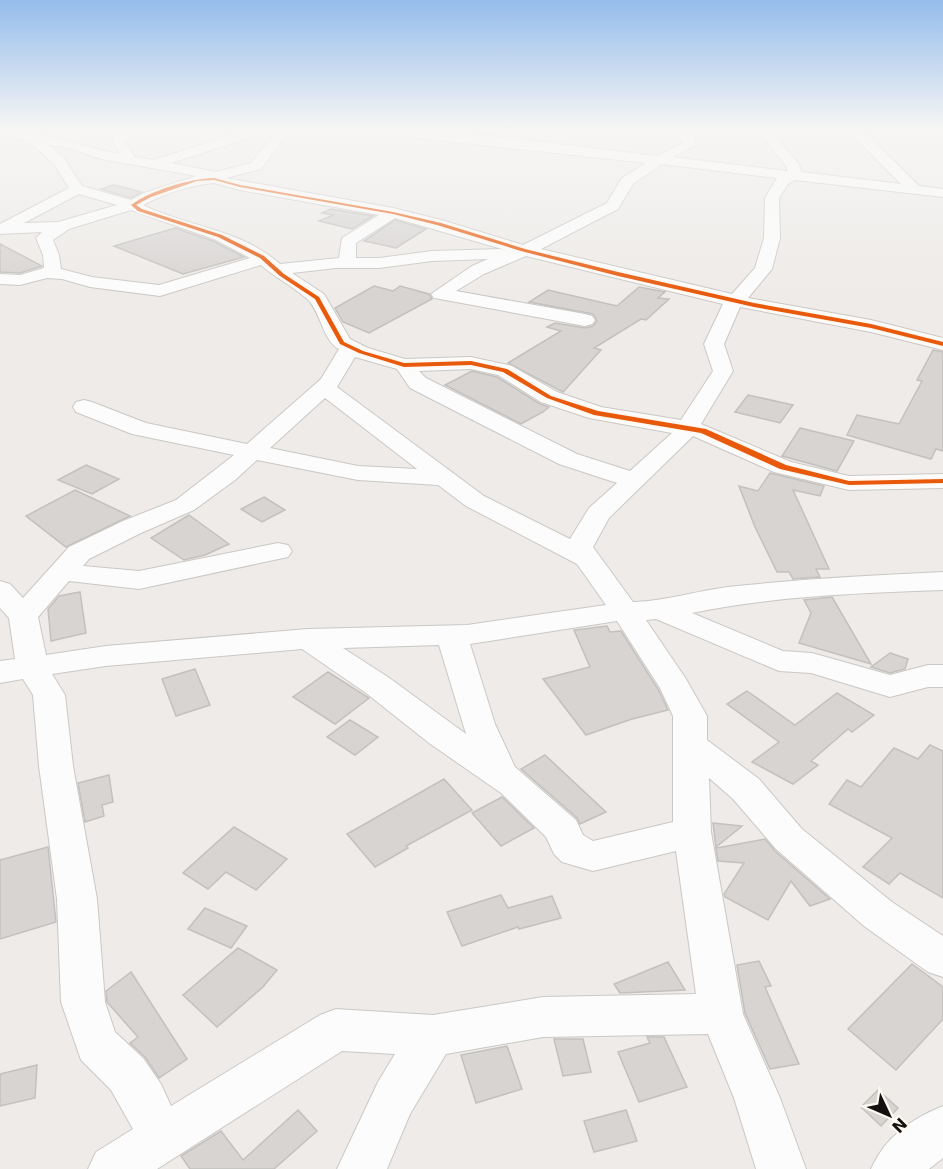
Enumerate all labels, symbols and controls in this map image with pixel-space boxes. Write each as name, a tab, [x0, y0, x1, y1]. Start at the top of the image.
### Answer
north arrow	[859, 1085, 919, 1145]
text: N	[888, 1114, 911, 1136]

